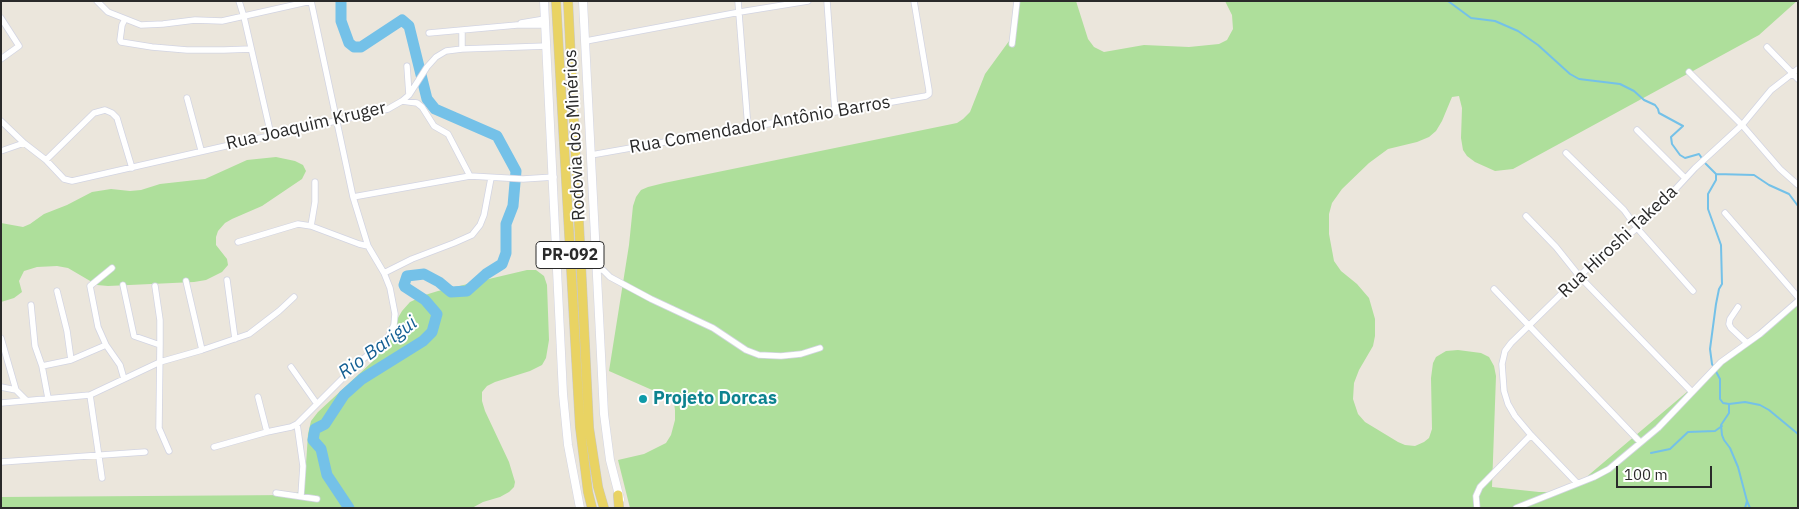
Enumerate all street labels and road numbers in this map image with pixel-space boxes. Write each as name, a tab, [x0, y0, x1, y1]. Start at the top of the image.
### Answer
street label: Rodovia dos Minérios	[560, 49, 590, 221]
street label: Rua Comendador Antônio Barros	[628, 91, 892, 159]
street label: Rua Joaquim Kruger	[224, 97, 388, 155]
street label: Rua Hiroshi Takeda	[1554, 181, 1682, 303]
road number: PR-092	[536, 242, 604, 268]

